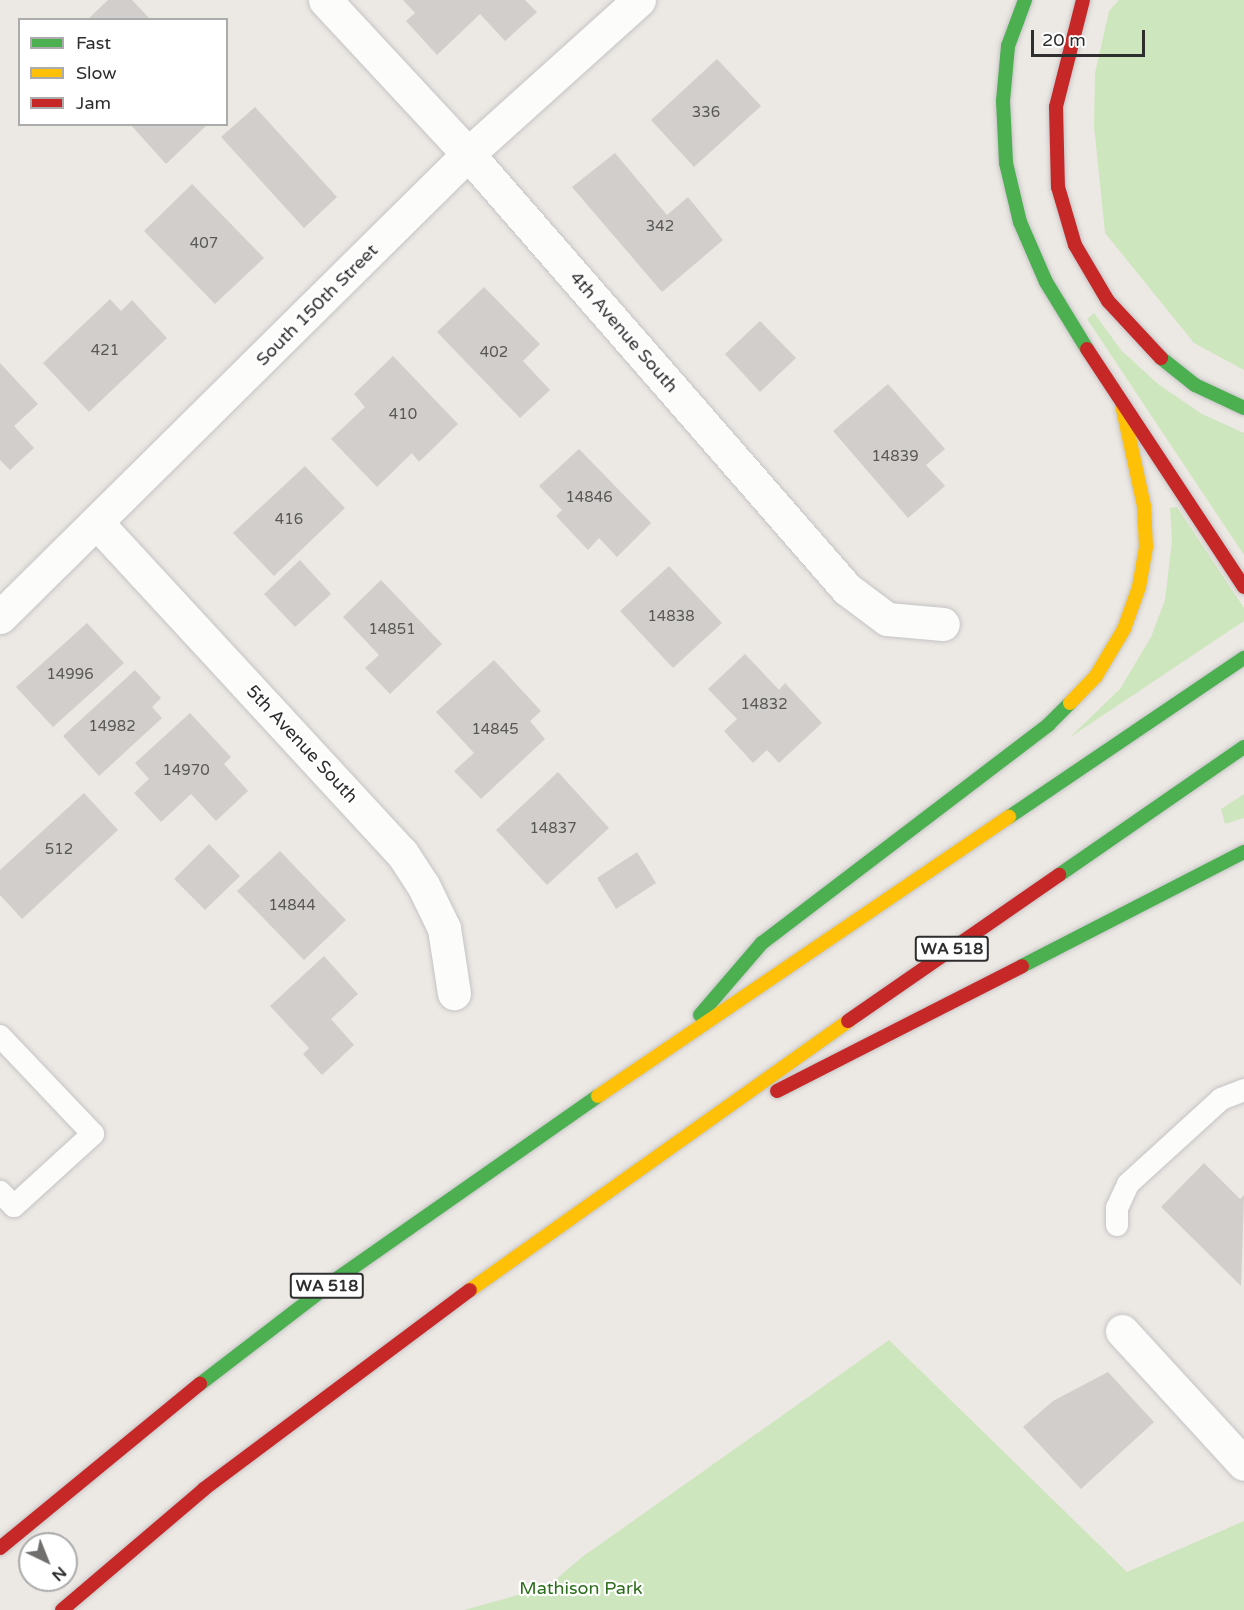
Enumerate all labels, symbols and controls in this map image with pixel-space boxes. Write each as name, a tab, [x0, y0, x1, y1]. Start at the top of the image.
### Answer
legend	[18, 18, 228, 126]
scale bar	[1034, 18, 1148, 56]
text: 20 m	[1042, 29, 1086, 51]
text: Fast	[76, 32, 111, 54]
text: Slow	[76, 62, 117, 84]
text: Jam	[76, 92, 111, 114]
house number: 336	[692, 104, 720, 122]
house number: 342	[646, 218, 674, 236]
house number: 407	[190, 235, 218, 253]
street label: South 150th Street	[252, 240, 382, 370]
street label: 4th Avenue South	[565, 267, 683, 397]
house number: 421	[91, 342, 119, 360]
house number: 402	[480, 344, 508, 362]
house number: 410	[389, 406, 417, 424]
house number: 14839	[871, 448, 919, 466]
house number: 14846	[565, 489, 613, 507]
house number: 416	[275, 511, 303, 529]
house number: 14838	[647, 608, 695, 626]
house number: 14851	[368, 621, 416, 639]
house number: 14996	[46, 666, 94, 684]
street label: 5th Avenue South	[242, 680, 362, 808]
house number: 14832	[740, 696, 788, 714]
house number: 14982	[88, 718, 136, 736]
house number: 14845	[471, 721, 519, 739]
house number: 14970	[162, 762, 210, 780]
house number: 14837	[529, 820, 577, 838]
house number: 512	[45, 841, 73, 859]
house number: 14844	[268, 897, 316, 915]
road number: WA 518	[914, 936, 990, 962]
road number: WA 518	[290, 1273, 364, 1299]
north arrow	[18, 1532, 78, 1592]
text: N	[47, 1562, 70, 1585]
park label: Mathison Park	[519, 1577, 643, 1599]

